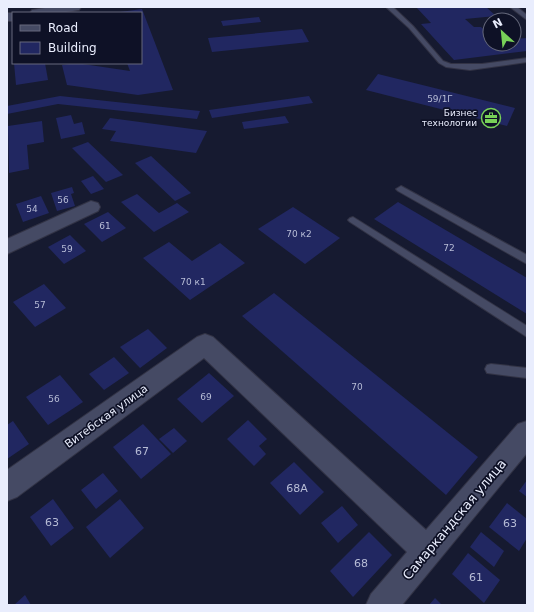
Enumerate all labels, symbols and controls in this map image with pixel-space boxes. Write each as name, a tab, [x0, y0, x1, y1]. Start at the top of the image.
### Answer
legend	[12, 12, 142, 64]
north arrow	[482, 12, 522, 52]
text: N	[491, 16, 505, 31]
text: Road	[48, 21, 78, 35]
text: Building	[48, 41, 97, 55]
house number: 59/1Г	[427, 94, 453, 104]
office icon: Бизнес технологии	[480, 107, 502, 129]
place label: Бизнес технологии	[422, 108, 477, 128]
house number: 56	[57, 195, 69, 205]
house number: 54	[26, 204, 38, 214]
house number: 61	[99, 221, 111, 231]
house number: 70 к2	[286, 229, 312, 239]
house number: 72	[443, 243, 455, 253]
house number: 59	[61, 244, 73, 254]
house number: 70 к1	[180, 277, 206, 287]
house number: 57	[34, 300, 46, 310]
street label: Витебская улица	[62, 382, 150, 451]
house number: 70	[351, 382, 363, 392]
house number: 69	[200, 392, 212, 402]
house number: 56	[48, 394, 60, 404]
house number: 67	[135, 445, 149, 458]
street label: Самаркандская улица	[400, 456, 509, 583]
house number: 68А	[286, 482, 308, 495]
house number: 63	[45, 516, 59, 529]
house number: 63	[503, 517, 517, 530]
house number: 68	[354, 557, 368, 570]
house number: 61	[469, 571, 483, 584]

